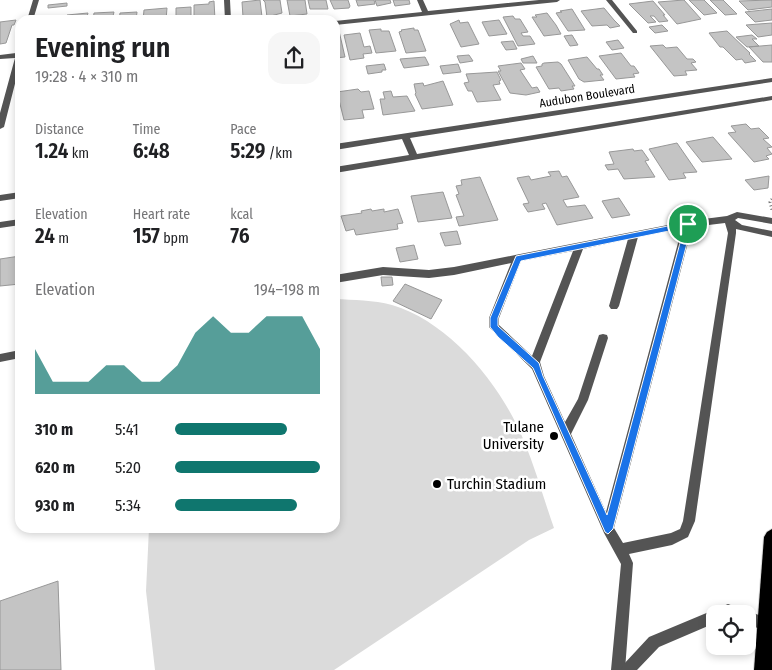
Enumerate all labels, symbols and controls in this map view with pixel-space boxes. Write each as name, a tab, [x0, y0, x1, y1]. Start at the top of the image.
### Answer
text: Evening run	[35, 31, 170, 64]
button: share	[268, 32, 320, 84]
text: 19:28 · 4 × 310 m	[35, 67, 138, 86]
street label: Audubon Boulevard	[538, 82, 636, 110]
text: Distance	[35, 121, 84, 138]
text: Time	[133, 121, 160, 138]
text: Pace	[230, 121, 256, 138]
text: 1.24	[35, 138, 68, 164]
text: 6:48	[133, 138, 170, 164]
text: 5:29	[230, 138, 265, 164]
text: km	[68, 145, 89, 162]
text: /km	[265, 145, 293, 162]
pin	[667, 203, 709, 245]
text: Elevation	[35, 206, 88, 223]
text: Heart rate	[133, 206, 190, 223]
text: kcal	[230, 206, 253, 223]
icon: arrive	[674, 210, 702, 238]
text: 24	[35, 223, 55, 249]
text: 157	[133, 223, 160, 249]
text: 76	[230, 223, 250, 249]
text: m	[55, 230, 69, 247]
text: bpm	[160, 230, 189, 247]
text: Elevation	[35, 280, 95, 299]
text: 194–198 m	[254, 280, 320, 299]
place label: Tulane University	[483, 418, 544, 453]
text: 310 m	[35, 420, 73, 439]
text: 5:41	[115, 420, 139, 439]
marker: Tulane University	[548, 430, 560, 442]
text: 620 m	[35, 458, 75, 477]
text: 5:20	[115, 458, 141, 477]
place label: Turchin Stadium	[447, 475, 546, 493]
marker: Turchin Stadium	[431, 478, 443, 490]
text: 930 m	[35, 496, 75, 515]
text: 5:34	[115, 496, 141, 515]
map controls	[706, 605, 756, 655]
button: locate	[706, 605, 756, 655]

